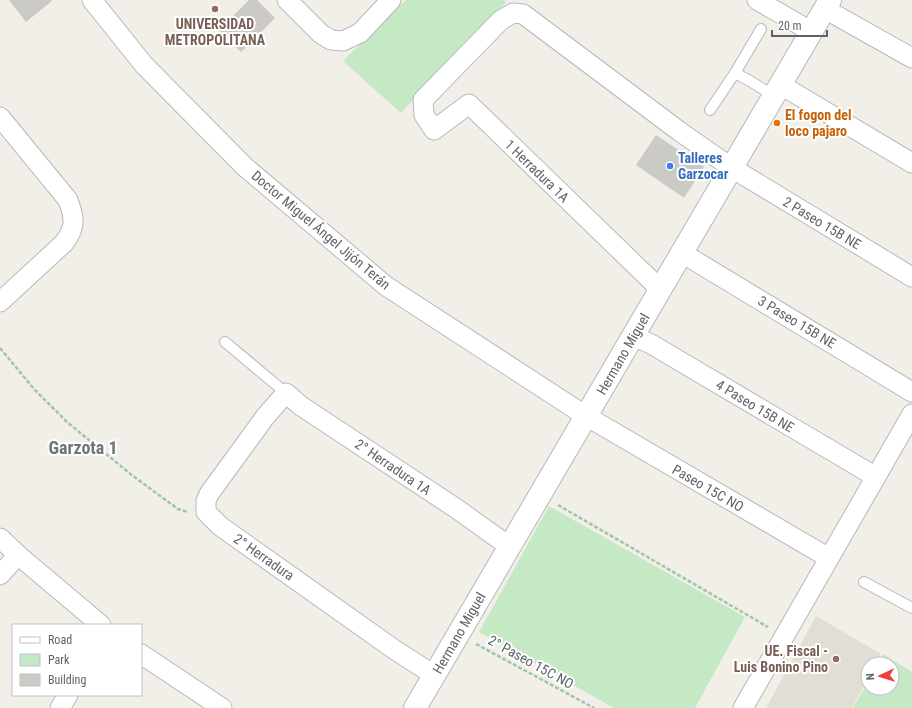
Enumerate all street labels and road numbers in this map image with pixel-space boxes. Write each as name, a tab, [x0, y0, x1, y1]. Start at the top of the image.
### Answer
street label: 1 Herradura 1A	[502, 136, 572, 206]
street label: Doctor Miguel Ángel Jijón Terán	[249, 167, 394, 293]
street label: 2 Paseo 15B NE	[780, 193, 864, 253]
street label: 3 Paseo 15B NE	[755, 292, 839, 352]
street label: Hermano Miguel	[593, 311, 653, 397]
street label: 4 Paseo 15B NE	[713, 376, 797, 436]
street label: 2° Herradura 1A	[352, 436, 434, 498]
street label: Paseo 15C NO	[670, 461, 746, 515]
street label: 2° Herradura	[231, 530, 297, 584]
street label: Hermano Miguel	[429, 590, 489, 676]
street label: 2° Paseo 15C NO	[486, 632, 576, 692]

